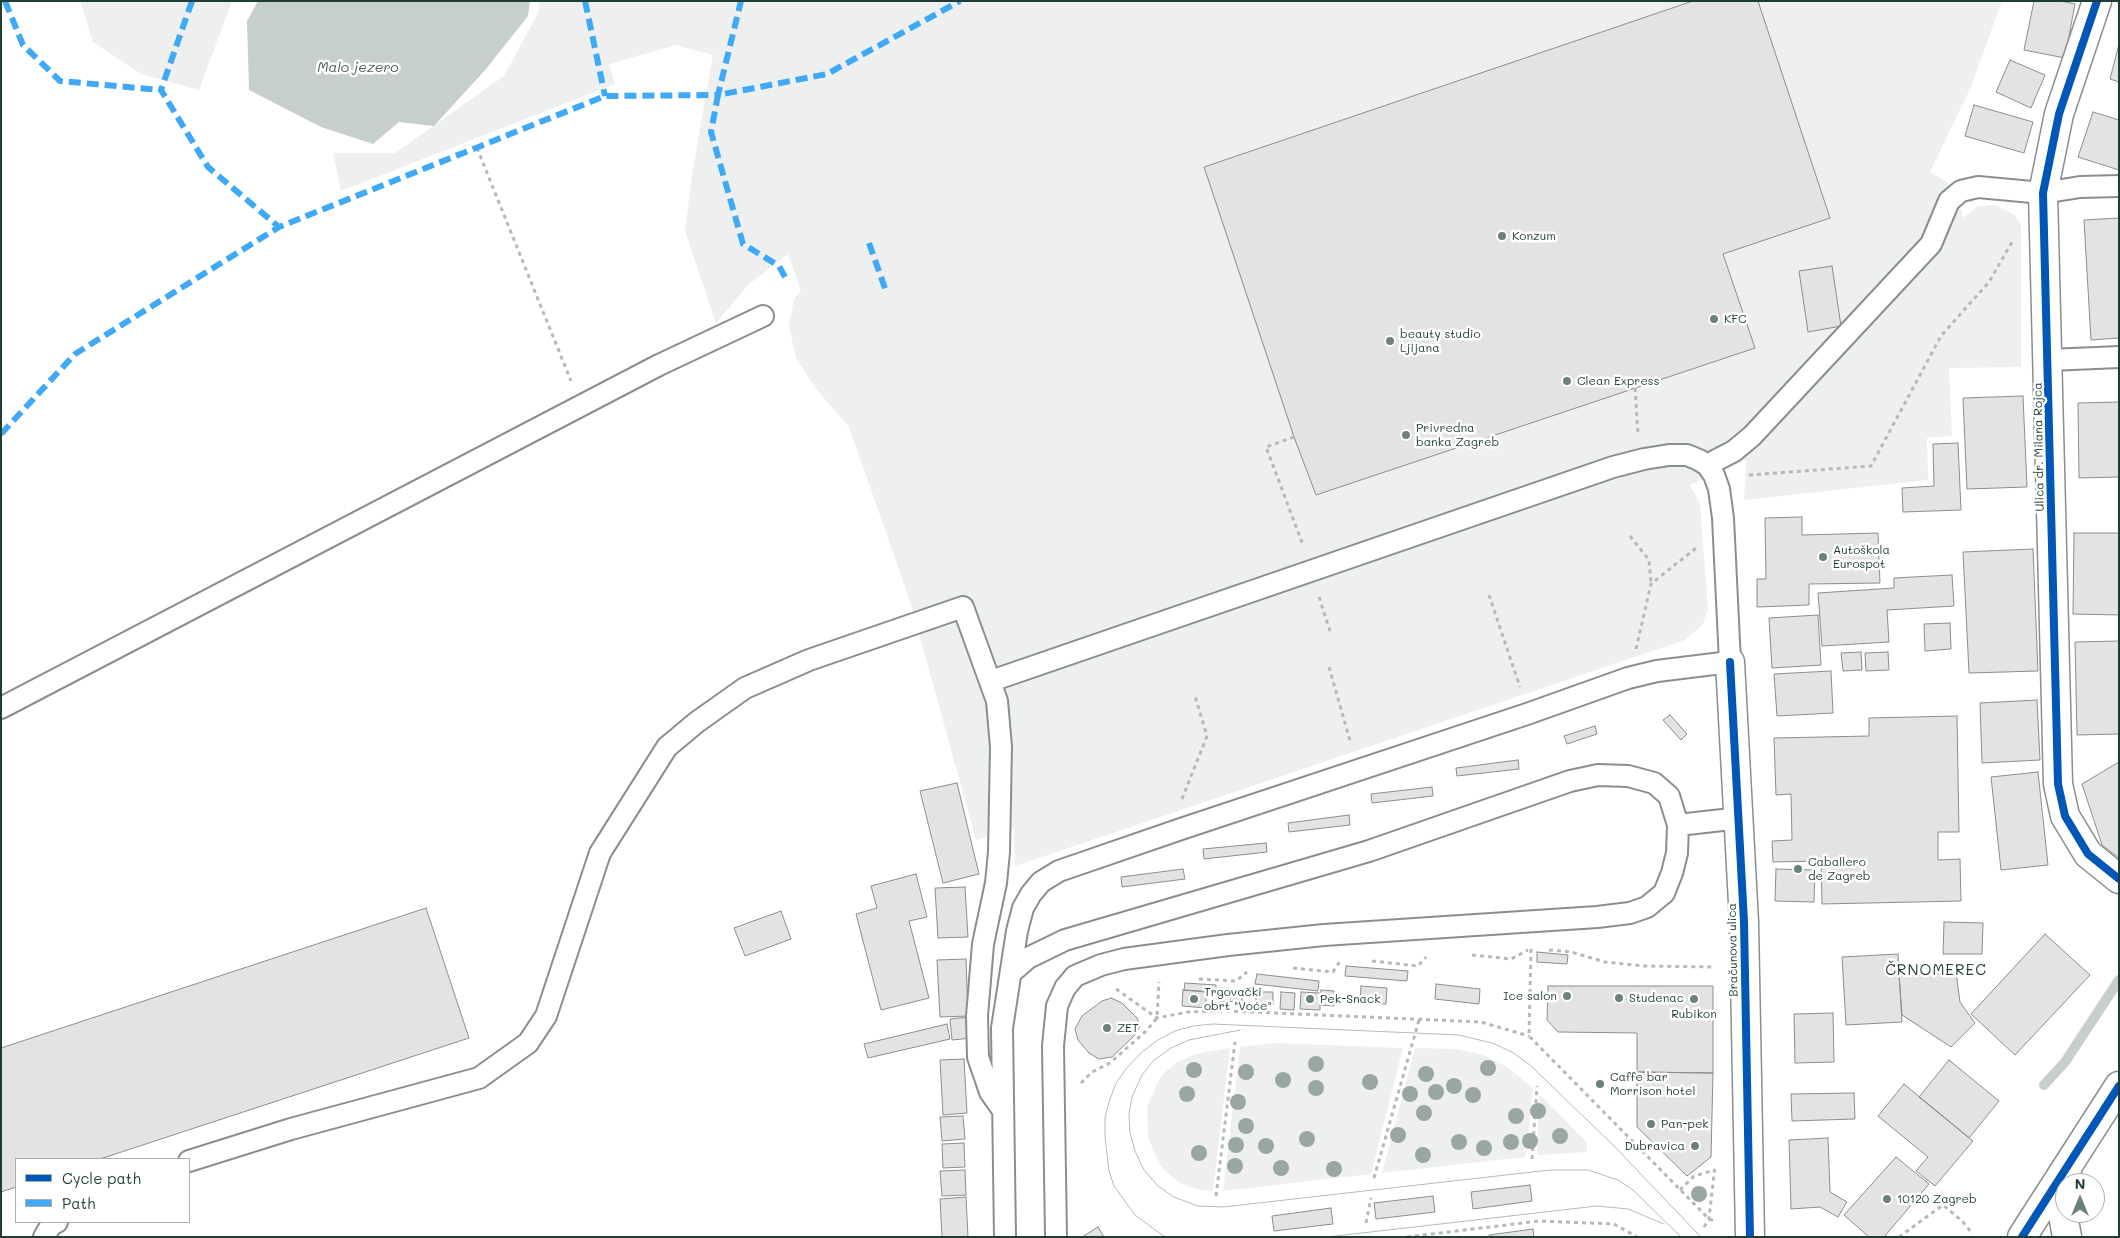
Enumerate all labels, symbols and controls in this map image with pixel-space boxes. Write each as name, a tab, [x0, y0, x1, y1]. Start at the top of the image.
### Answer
water label: Malo jezero	[317, 60, 399, 76]
place label: Konzum	[1512, 229, 1556, 243]
marker: Konzum	[1496, 230, 1508, 242]
place label: KFC	[1724, 312, 1747, 326]
marker: KFC	[1708, 313, 1720, 325]
place label: beauty studio Ljijana	[1400, 327, 1481, 355]
marker: beauty studio Ljijana	[1384, 335, 1396, 347]
place label: Clean Express	[1577, 374, 1659, 388]
marker: Clean Express	[1561, 375, 1573, 387]
street label: Ulica dr. Milana Rojca	[2031, 382, 2047, 512]
place label: Privredna banka Zagreb	[1416, 421, 1499, 449]
marker: Privredna banka Zagreb	[1400, 429, 1412, 441]
place label: Autoškola Eurospot	[1833, 543, 1890, 571]
marker: Autoškola Eurospot	[1817, 551, 1829, 563]
place label: Caballero de Zagreb	[1808, 855, 1870, 883]
marker: Caballero de Zagreb	[1792, 863, 1804, 875]
street label: Bračunova ulica	[1725, 903, 1741, 997]
district label: ČRNOMEREC	[1884, 961, 1988, 979]
place label: Trgovački obrt "Voće"	[1204, 985, 1272, 1013]
place label: Ice salon	[1503, 989, 1557, 1003]
marker: Ice salon	[1561, 990, 1573, 1002]
place label: Studenac	[1629, 991, 1684, 1005]
place label: Pek-Snack	[1320, 992, 1381, 1006]
marker: Studenac	[1613, 992, 1625, 1004]
marker: Trgovački obrt "Voće"	[1188, 993, 1200, 1005]
marker: Pek-Snack	[1304, 993, 1316, 1005]
marker: Rubikon	[1688, 993, 1700, 1005]
place label: Rubikon	[1671, 1007, 1717, 1021]
place label: ZET	[1117, 1021, 1139, 1035]
marker: ZET	[1101, 1022, 1113, 1034]
place label: Caffe bar Morrison hotel	[1610, 1070, 1695, 1098]
marker: Caffe bar Morrison hotel	[1594, 1078, 1606, 1090]
place label: Pan-pek	[1661, 1117, 1709, 1131]
marker: Pan-pek	[1645, 1118, 1657, 1130]
place label: Dubravica	[1624, 1139, 1685, 1153]
marker: Dubravica	[1689, 1140, 1701, 1152]
legend	[15, 1158, 190, 1223]
text: Cycle path	[62, 1168, 141, 1188]
north arrow	[2055, 1173, 2105, 1223]
text: N	[2075, 1174, 2085, 1193]
place label: 10120 Zagreb	[1897, 1192, 1977, 1206]
text: Path	[62, 1193, 96, 1213]
marker: 10120 Zagreb	[1881, 1193, 1893, 1205]

